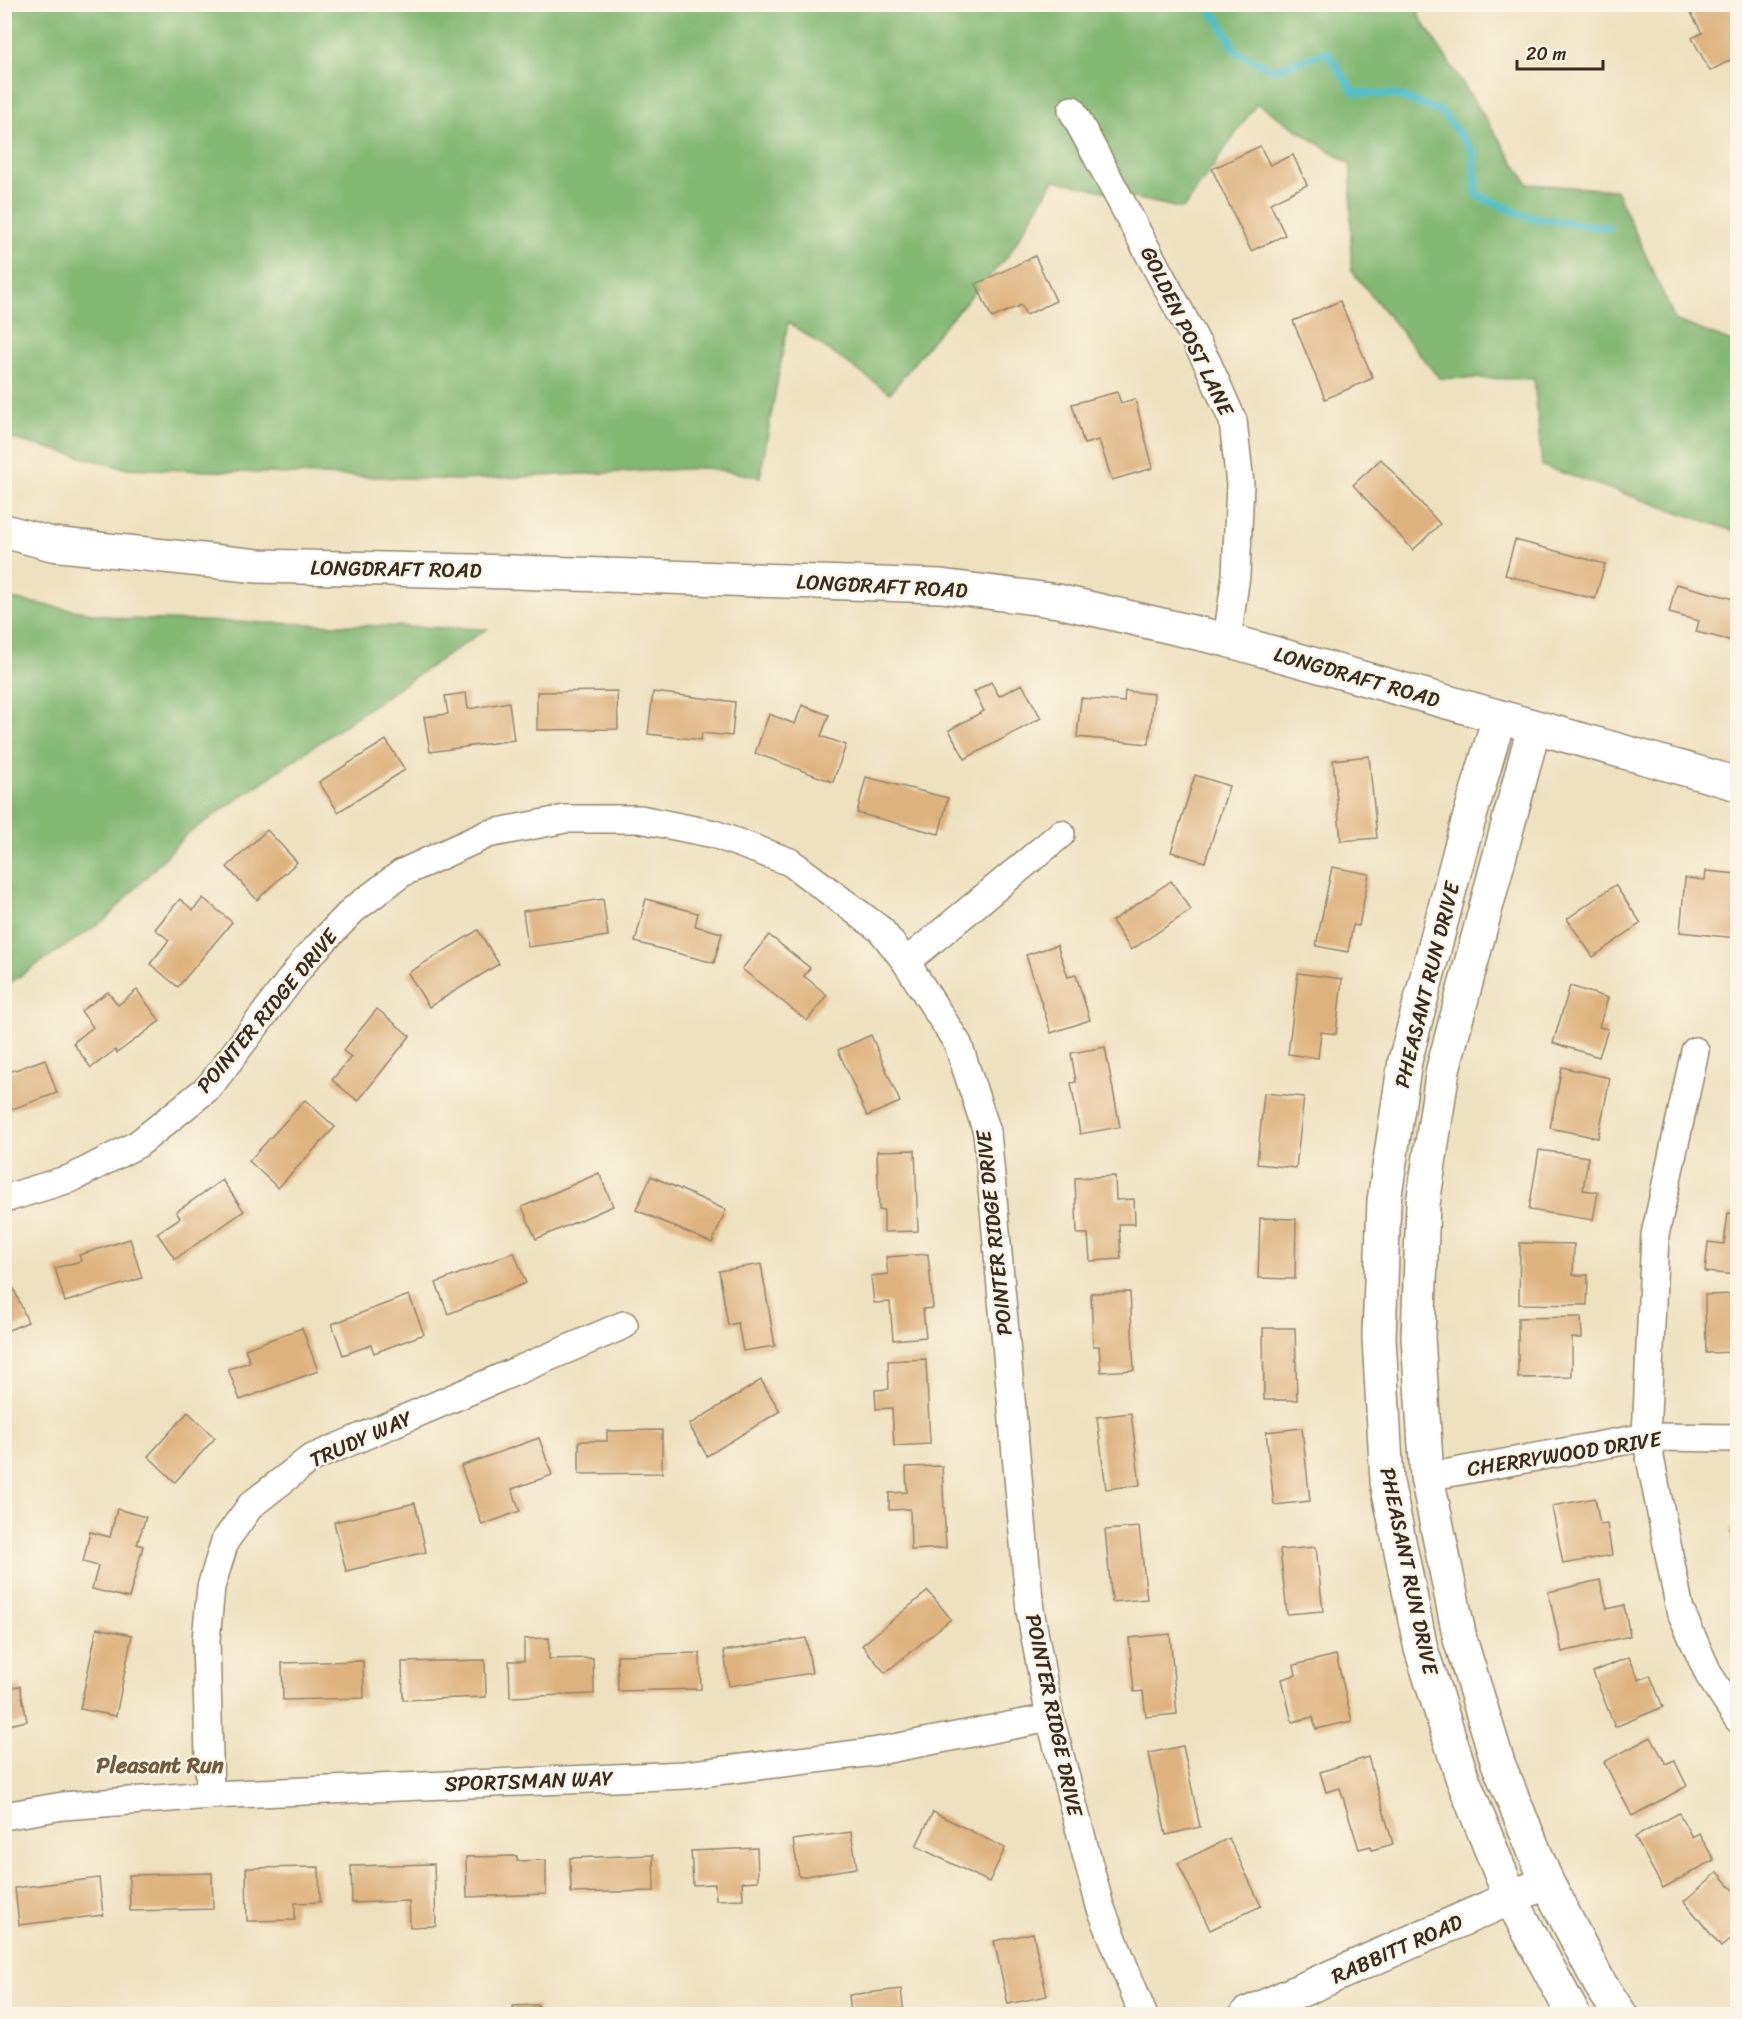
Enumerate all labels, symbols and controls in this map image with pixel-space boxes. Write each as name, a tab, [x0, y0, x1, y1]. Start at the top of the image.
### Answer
scale bar	[1517, 33, 1602, 71]
text: 20 m	[1526, 38, 1566, 70]
street label: GOLDEN POST LANE	[1129, 240, 1245, 424]
street label: LONGDRAFT ROAD	[310, 549, 482, 590]
street label: LONGDRAFT ROAD	[795, 563, 969, 609]
street label: LONGDRAFT ROAD	[1269, 635, 1445, 719]
street label: PHEASANT RUN DRIVE	[1383, 877, 1471, 1092]
street label: POINTER RIDGE DRIVE	[186, 919, 349, 1102]
street label: POINTER RIDGE DRIVE	[964, 1127, 1024, 1337]
street label: TRUDY WAY	[303, 1399, 419, 1479]
street label: CHERRYWOOD DRIVE	[1464, 1420, 1665, 1488]
street label: PHEASANT RUN DRIVE	[1368, 1464, 1450, 1679]
street label: POINTER RIDGE DRIVE	[1014, 1610, 1094, 1821]
district label: Pleasant Run	[96, 1746, 224, 1785]
street label: SPORTSMAN WAY	[444, 1759, 614, 1803]
street label: RABBITT ROAD	[1325, 1903, 1469, 1995]

